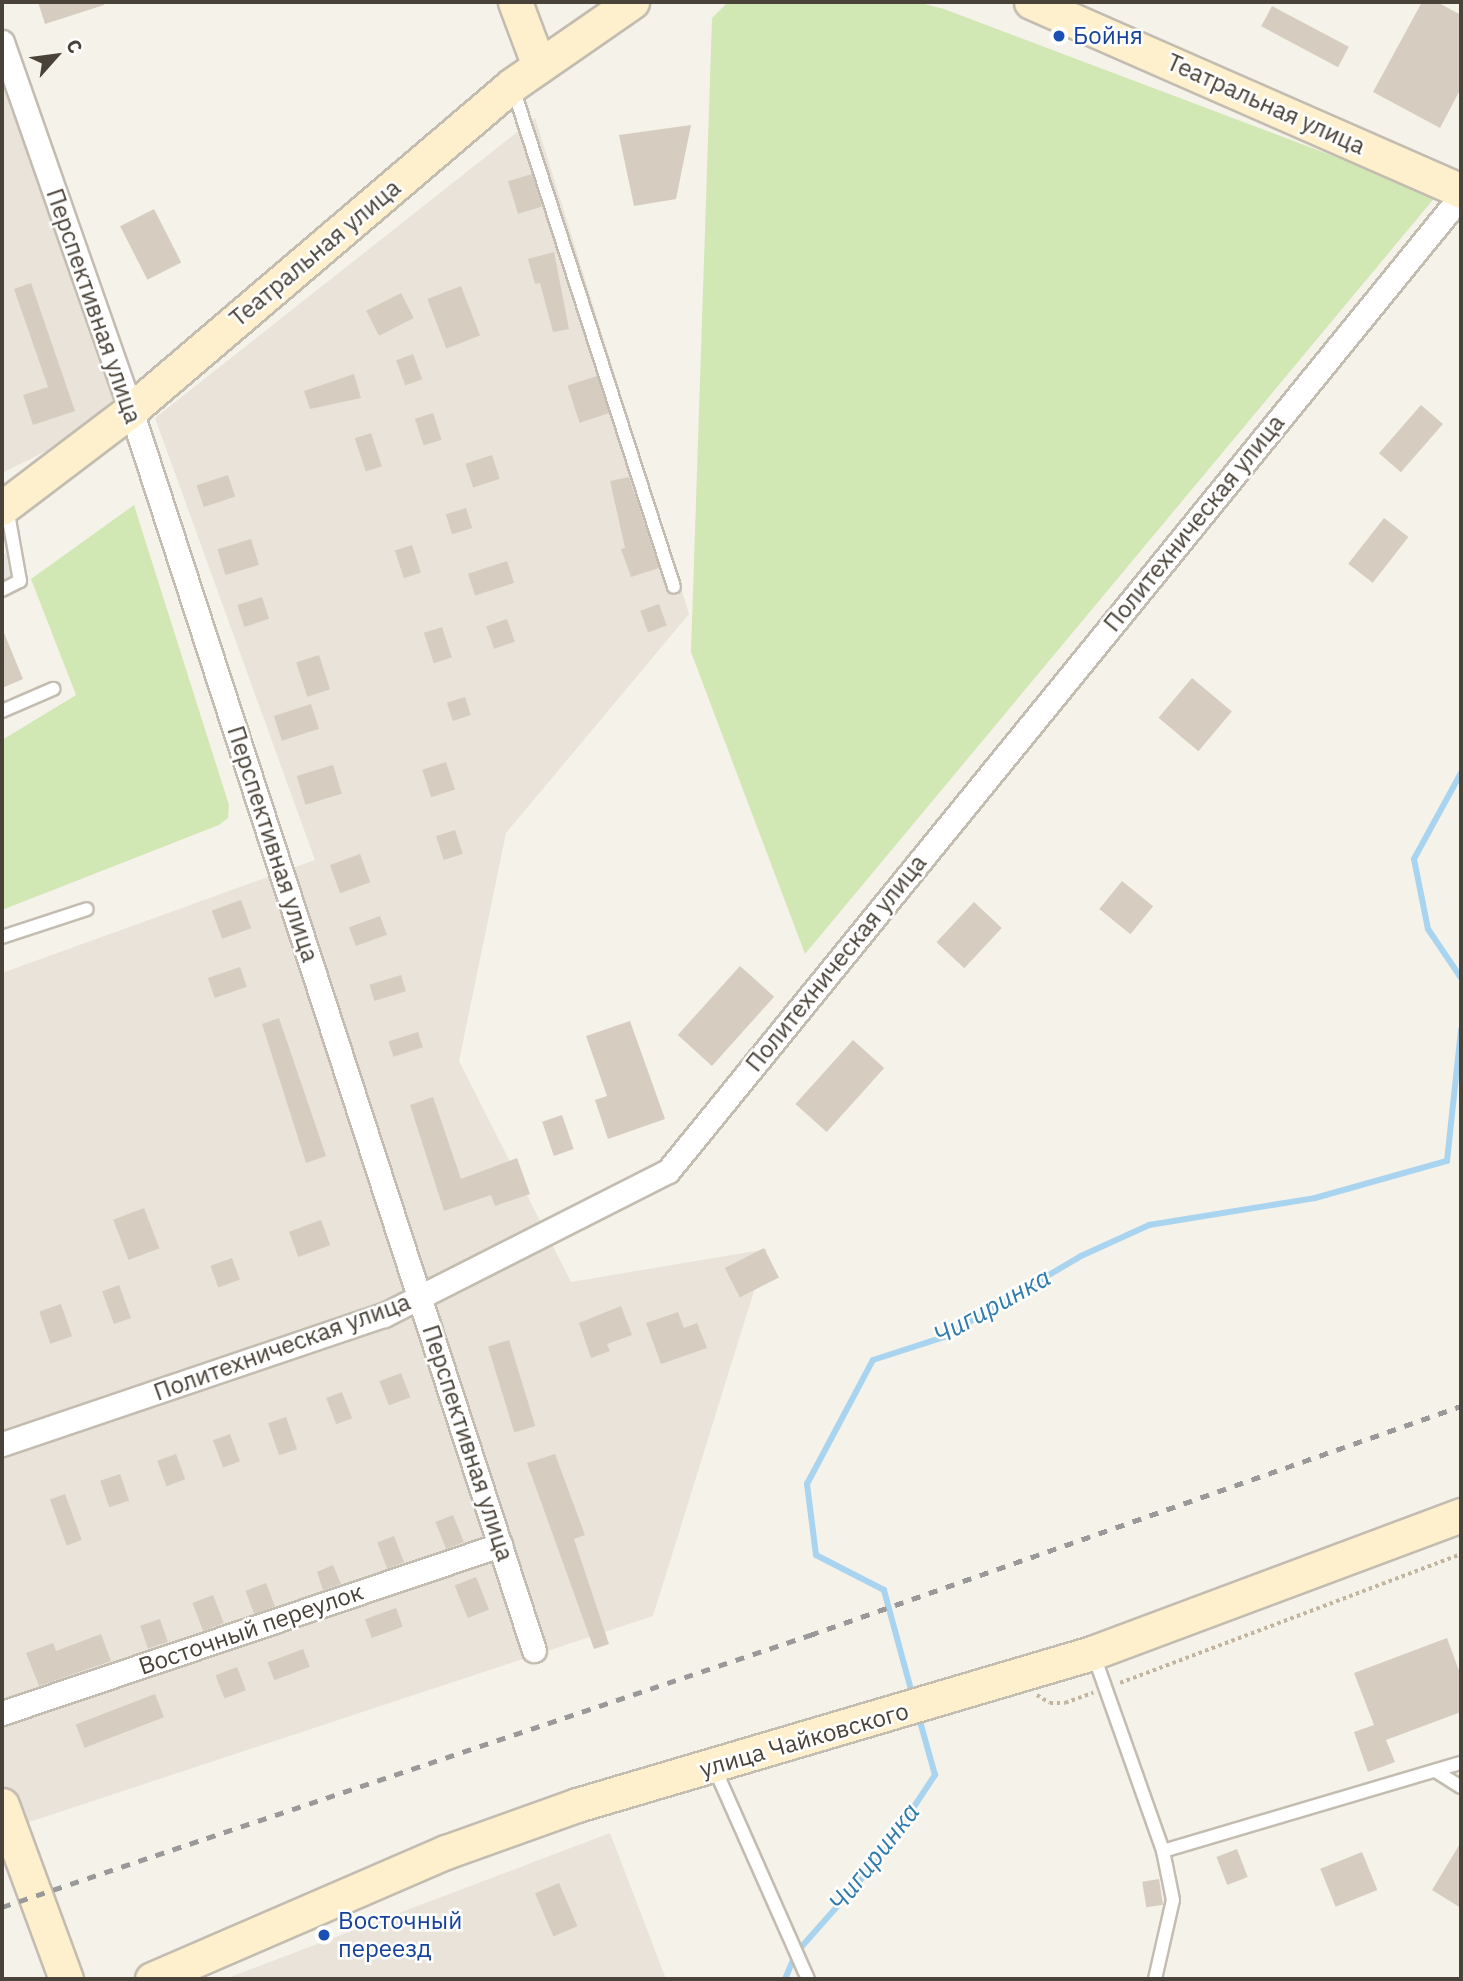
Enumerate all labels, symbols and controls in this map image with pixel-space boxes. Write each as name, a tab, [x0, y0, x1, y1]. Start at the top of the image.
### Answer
north arrow	[21, 21, 91, 91]
place label: Бойня	[1073, 22, 1143, 50]
marker: Бойня	[1051, 28, 1067, 44]
text: С	[61, 35, 88, 57]
street label: Театральная улица	[1162, 47, 1370, 161]
street label: Театральная улица	[224, 173, 406, 333]
street label: Перспективная улица	[40, 185, 148, 427]
street label: Политехническая улица	[1098, 409, 1290, 637]
street label: Перспективная улица	[221, 722, 325, 966]
street label: Политехническая улица	[740, 849, 932, 1077]
water label: Чигиринка	[928, 1261, 1056, 1351]
street label: Политехническая улица	[150, 1287, 414, 1407]
street label: Перспективная улица	[416, 1321, 520, 1565]
street label: Восточный переулок	[135, 1577, 367, 1681]
street label: улица Чайковского	[696, 1696, 912, 1784]
water label: Чигиринка	[822, 1797, 926, 1917]
place label: Восточный переезд	[338, 1907, 462, 1963]
marker: Восточный переезд	[316, 1927, 332, 1943]

